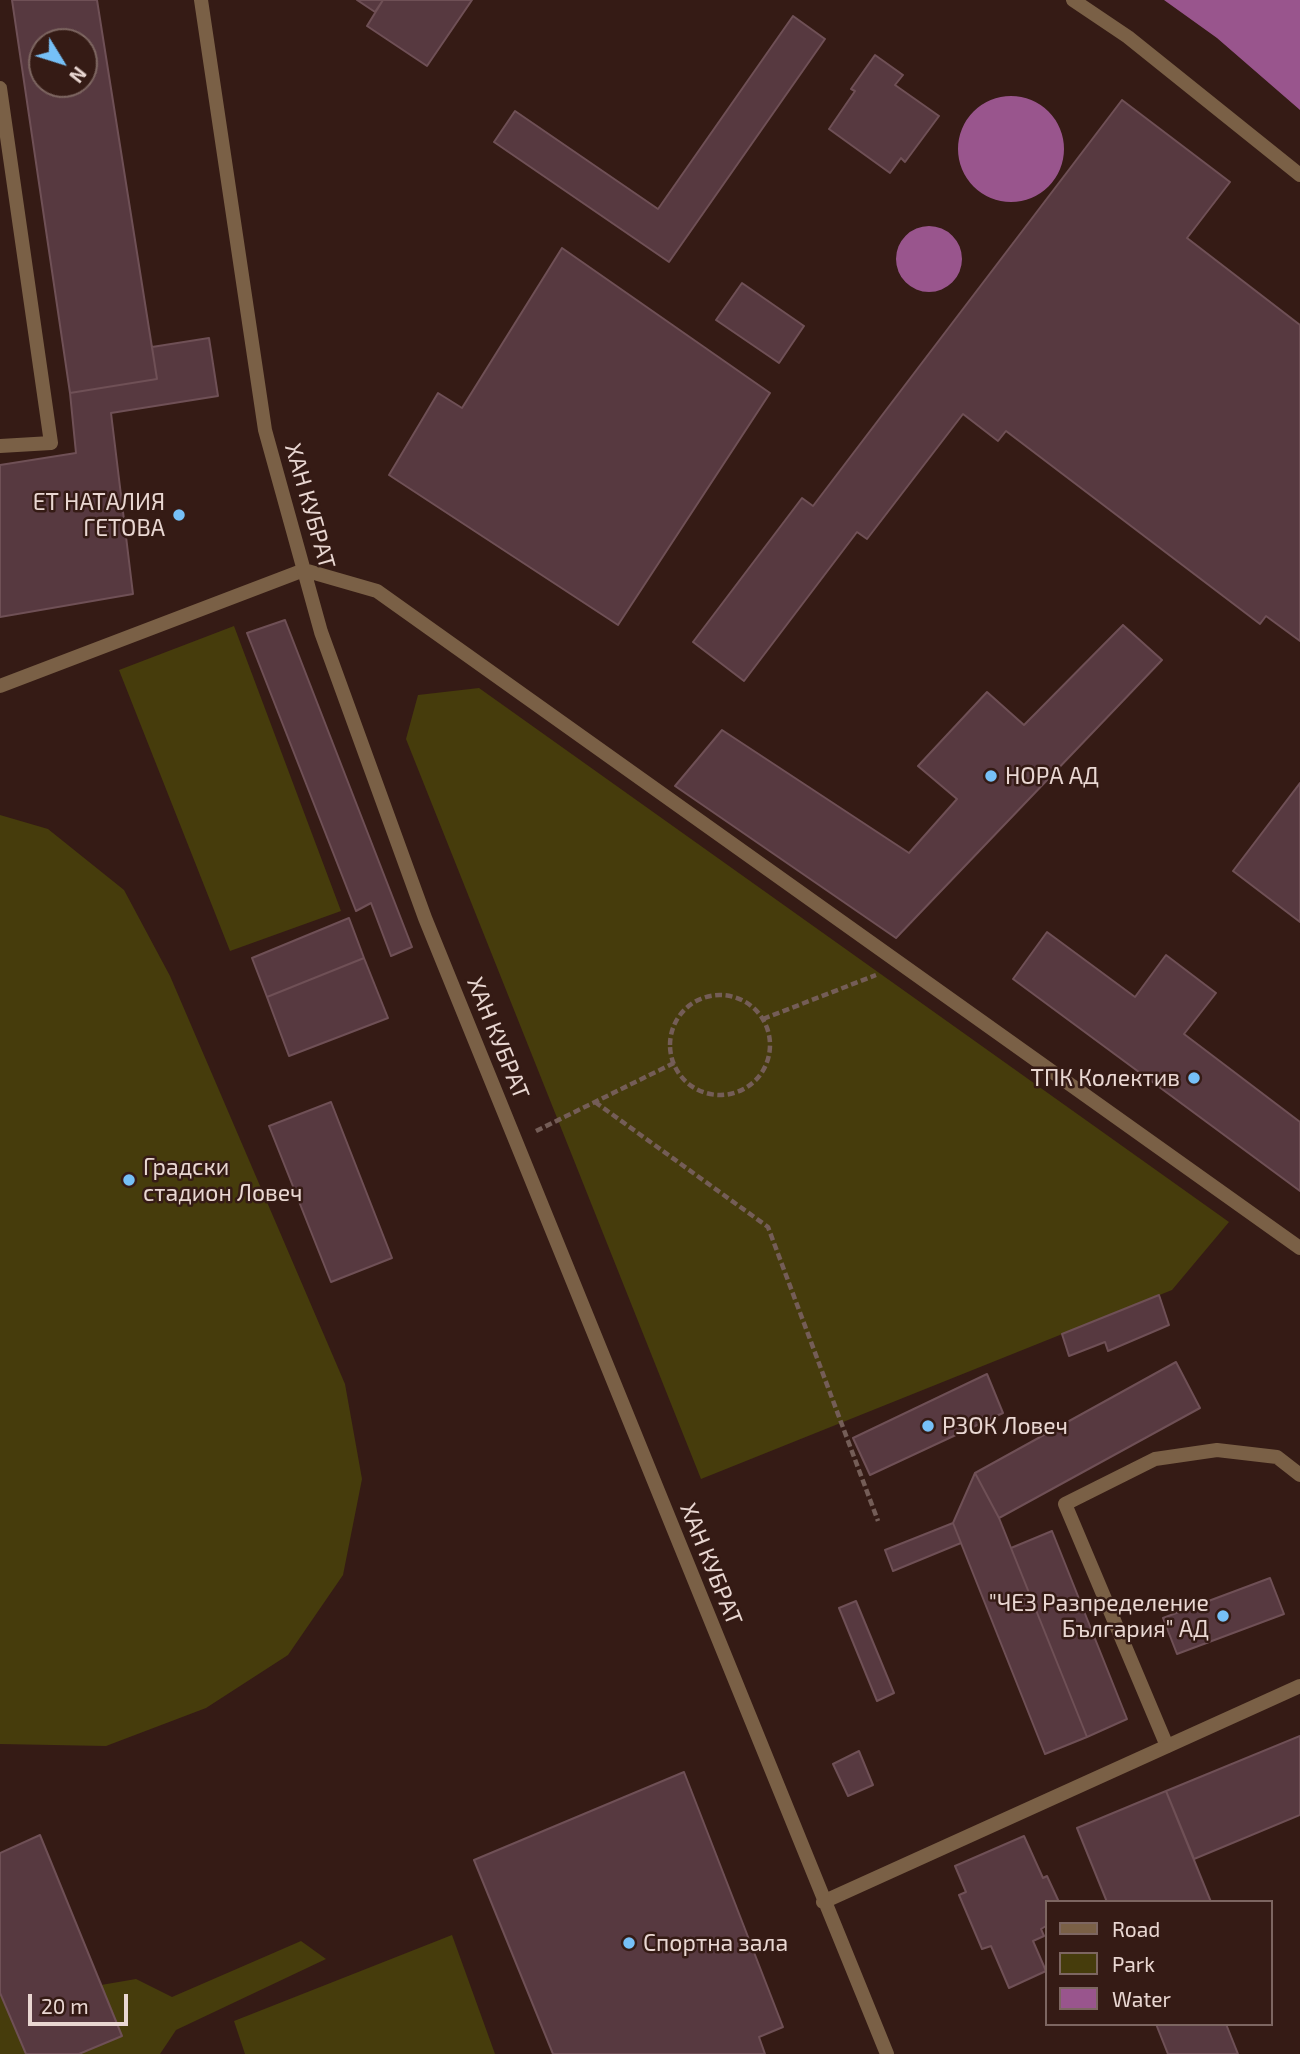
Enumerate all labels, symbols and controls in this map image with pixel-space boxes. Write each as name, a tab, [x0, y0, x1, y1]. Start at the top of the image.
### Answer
north arrow	[28, 28, 98, 98]
text: N	[65, 63, 92, 87]
street label: ХАН КУБРАТ	[279, 440, 341, 572]
place label: ЕТ НАТАЛИЯ ГЕТОВА	[33, 488, 165, 542]
marker: ЕТ НАТАЛИЯ ГЕТОВА	[171, 507, 187, 523]
place label: НОРА АД	[1005, 762, 1099, 790]
marker: НОРА АД	[983, 768, 999, 784]
street label: ХАН КУБРАТ	[461, 973, 535, 1103]
place label: ТПК Колектив	[1031, 1064, 1180, 1092]
marker: ТПК Колектив	[1186, 1070, 1202, 1086]
place label: Градски стадион Ловеч	[143, 1153, 302, 1207]
marker: Градски стадион Ловеч	[121, 1172, 137, 1188]
place label: РЗОК Ловеч	[942, 1412, 1068, 1440]
marker: РЗОК Ловеч	[920, 1418, 936, 1434]
street label: ХАН КУБРАТ	[674, 1499, 748, 1629]
place label: "ЧЕЗ Разпределение България" АД	[989, 1589, 1209, 1643]
marker: "ЧЕЗ Разпределение България" АД	[1215, 1608, 1231, 1624]
legend	[1044, 1900, 1272, 2026]
text: Road	[1112, 1916, 1160, 1941]
place label: Спортна зала	[643, 1929, 788, 1957]
marker: Спортна зала	[621, 1935, 637, 1951]
text: Park	[1112, 1951, 1155, 1976]
scale bar	[32, 1980, 131, 2024]
text: Water	[1112, 1986, 1171, 2011]
text: 20 m	[41, 1993, 89, 2018]

